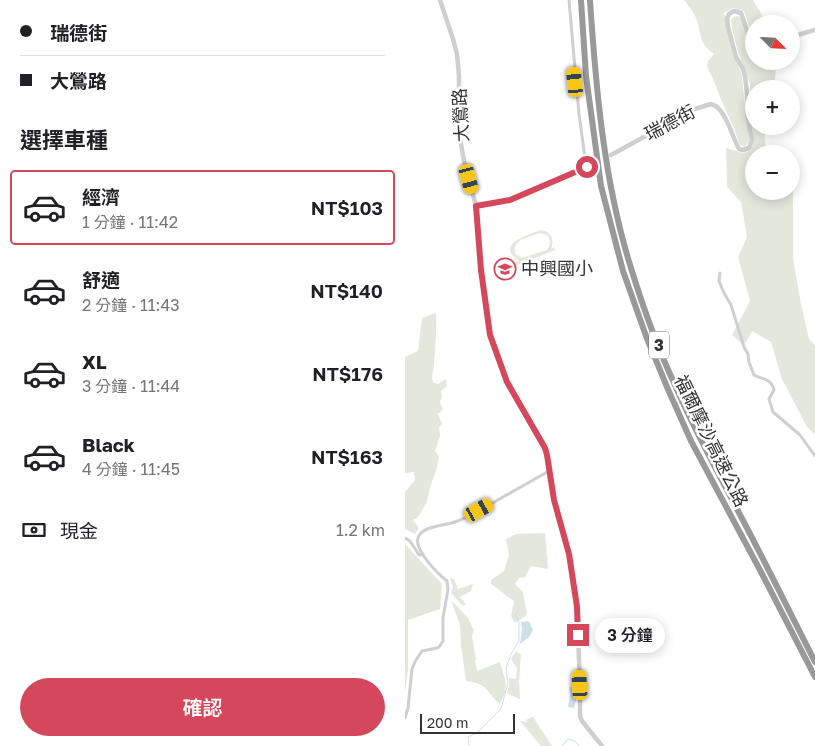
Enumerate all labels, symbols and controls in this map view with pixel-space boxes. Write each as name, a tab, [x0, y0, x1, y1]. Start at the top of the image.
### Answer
north arrow	[745, 15, 800, 70]
map controls	[745, 15, 800, 200]
text: 瑞德街	[50, 21, 107, 44]
car	[565, 66, 584, 98]
text: 大鶯路	[50, 69, 107, 92]
button: +	[745, 80, 800, 135]
street label: 大鶯路	[448, 88, 472, 143]
street label: 瑞德街	[641, 100, 699, 145]
text: 選擇車種	[20, 126, 108, 153]
button: −	[745, 145, 800, 200]
route start	[576, 156, 598, 178]
car	[457, 163, 480, 195]
icon: car	[22, 185, 67, 230]
text: 經濟	[82, 185, 120, 208]
text: NT$103	[311, 196, 383, 219]
text: 1 分鐘 · 11:42	[82, 212, 178, 232]
school or university icon: 中興國小	[493, 257, 517, 281]
place label: 中興國小	[521, 257, 593, 279]
icon: car	[22, 268, 67, 313]
text: 舒適	[82, 268, 120, 291]
text: NT$140	[310, 279, 383, 302]
text: 2 分鐘 · 11:43	[82, 295, 180, 315]
road number: 3	[649, 332, 669, 358]
text: XL	[82, 350, 107, 373]
icon: car	[22, 351, 67, 396]
text: NT$176	[312, 362, 383, 385]
street label: 福爾摩沙高速公路	[670, 371, 753, 510]
text: 3 分鐘 · 11:44	[82, 376, 180, 396]
text: Black	[82, 433, 135, 456]
icon: car	[22, 434, 67, 479]
text: NT$163	[311, 445, 383, 468]
text: 4 分鐘 · 11:45	[82, 459, 180, 479]
car	[462, 496, 495, 524]
icon: cash	[20, 516, 48, 544]
text: 現金	[60, 519, 98, 542]
text: 1.2 km	[336, 520, 385, 540]
callout: 3 分鐘	[595, 618, 665, 652]
route end	[567, 624, 589, 646]
text: 3 分鐘	[607, 625, 653, 645]
car	[571, 670, 588, 700]
button: 確認	[20, 678, 385, 736]
scale bar	[420, 711, 515, 734]
text: 200 m	[427, 714, 468, 731]

